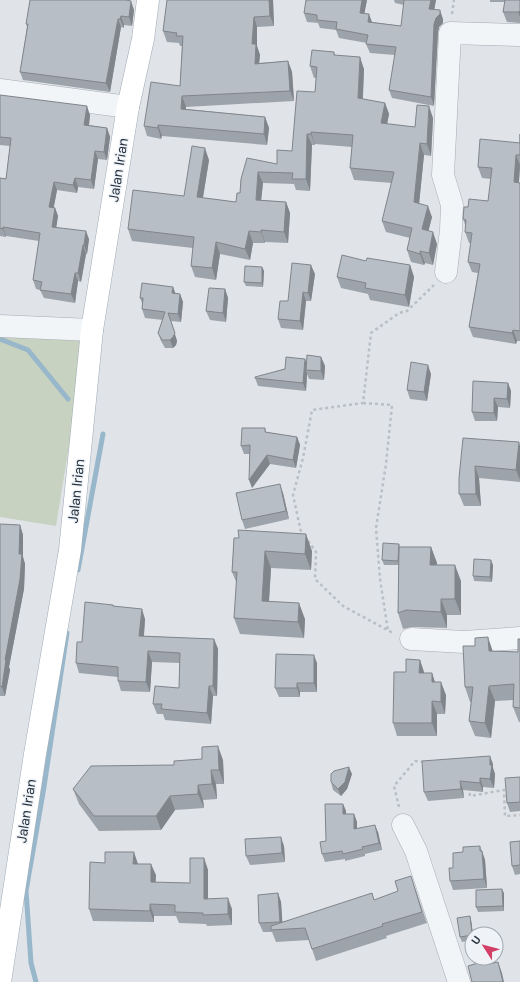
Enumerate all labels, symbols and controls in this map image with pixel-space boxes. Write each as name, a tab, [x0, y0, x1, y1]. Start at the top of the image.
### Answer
street label: Jalan Irian	[104, 137, 132, 203]
street label: Jalan Irian	[64, 458, 88, 524]
street label: Jalan Irian	[12, 778, 40, 844]
north arrow	[464, 926, 504, 966]
text: U	[468, 933, 484, 947]

